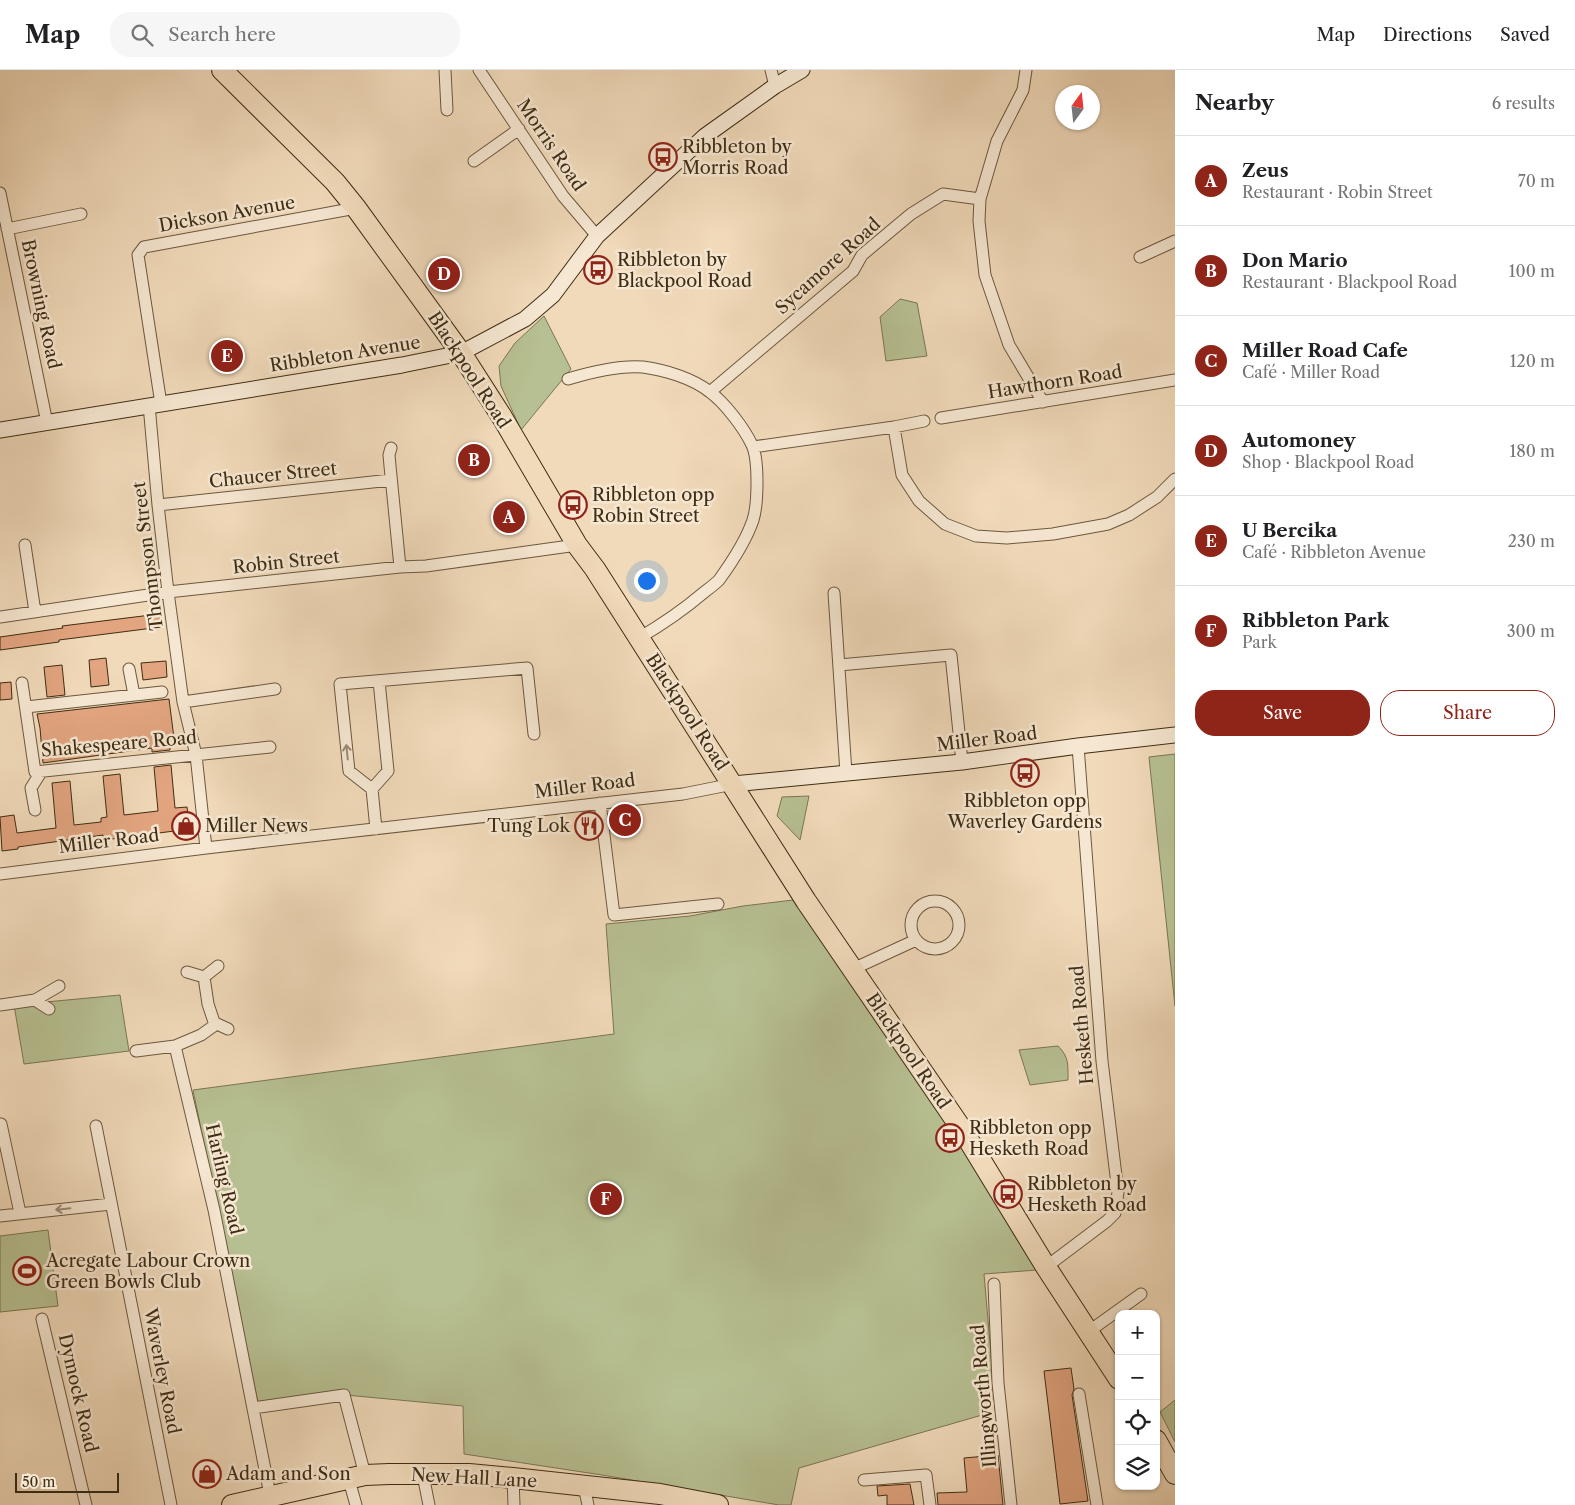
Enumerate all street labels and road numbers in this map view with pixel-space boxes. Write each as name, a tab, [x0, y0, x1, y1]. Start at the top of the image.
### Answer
street label: Morris Road	[512, 95, 590, 195]
street label: Dickson Avenue	[157, 191, 297, 237]
street label: Sycamore Road	[771, 213, 885, 319]
street label: Browning Road	[17, 237, 65, 371]
street label: Blackpool Road	[423, 307, 515, 433]
street label: Ribbleton Avenue	[268, 331, 422, 377]
street label: Hawthorn Road	[986, 360, 1124, 404]
street label: Chaucer Street	[208, 457, 339, 493]
street label: Thompson Street	[128, 480, 168, 632]
street label: Robin Street	[231, 545, 341, 579]
street label: Blackpool Road	[641, 649, 733, 775]
street label: Miller Road	[936, 722, 1038, 756]
street label: Shakespeare Road	[40, 726, 198, 762]
street label: Miller Road	[534, 769, 636, 803]
street label: Miller Road	[58, 824, 160, 858]
street label: Hesketh Road	[1066, 964, 1098, 1086]
street label: Blackpool Road	[861, 989, 955, 1113]
street label: Harling Road	[201, 1121, 247, 1237]
street label: Waverley Road	[139, 1305, 185, 1436]
street label: Illingworth Road	[967, 1323, 1001, 1469]
street label: Dymock Road	[54, 1331, 102, 1455]
street label: New Hall Lane	[410, 1464, 538, 1492]

